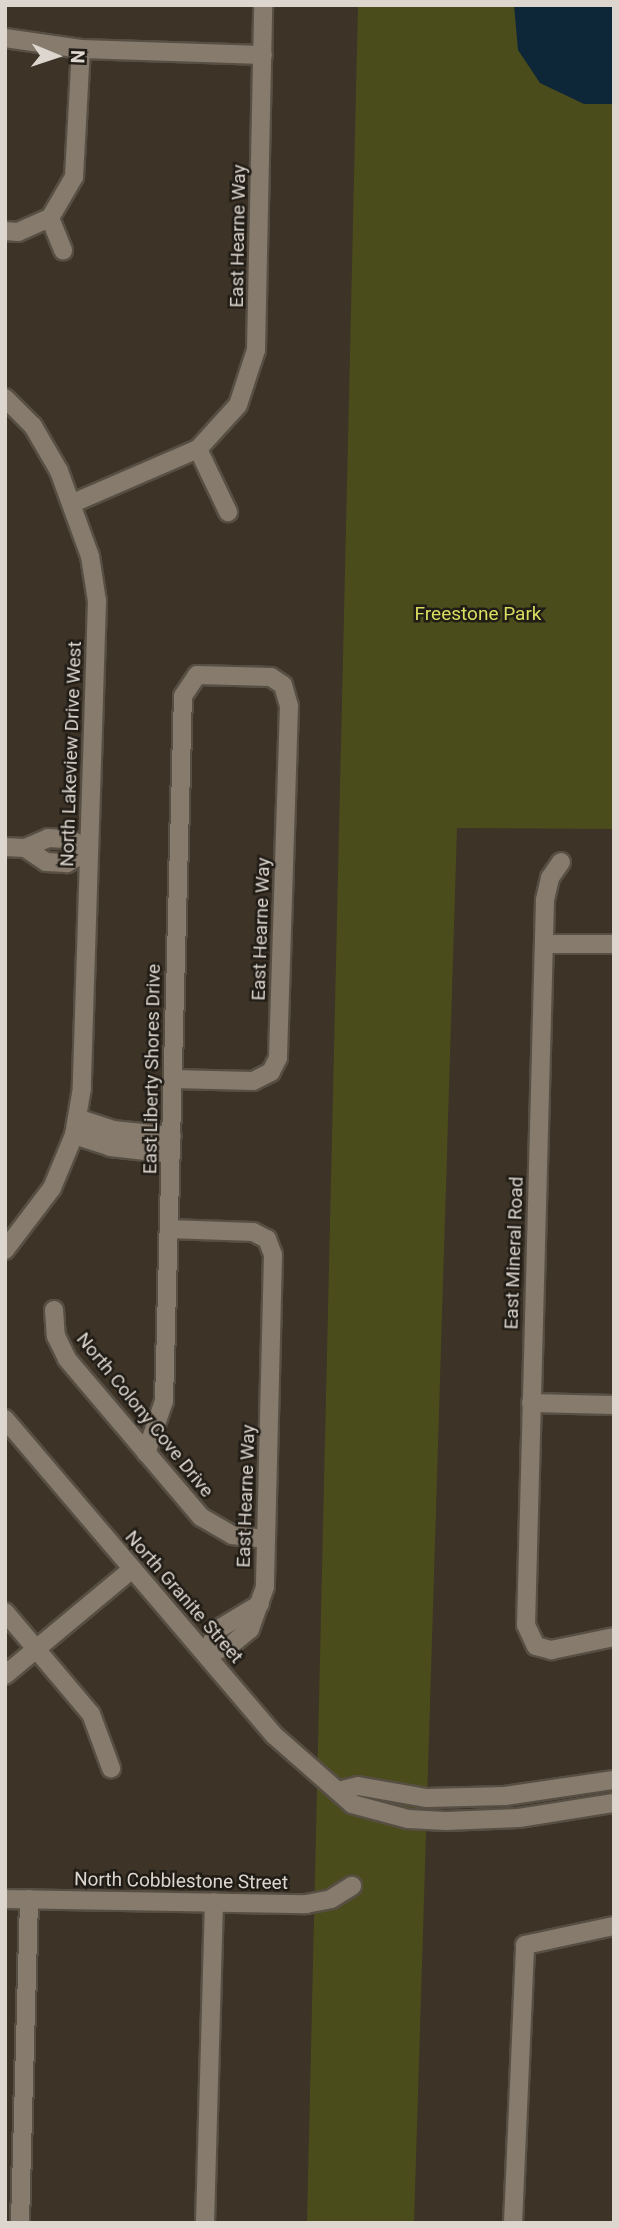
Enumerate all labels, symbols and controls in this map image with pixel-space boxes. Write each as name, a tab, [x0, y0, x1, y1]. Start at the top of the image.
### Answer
north arrow	[21, 21, 91, 91]
text: N	[66, 50, 89, 64]
street label: East Hearne Way	[225, 164, 251, 308]
park label: Freestone Park	[415, 603, 541, 625]
street label: North Lakeview Drive West	[56, 641, 86, 867]
street label: East Hearne Way	[247, 857, 275, 1001]
street label: East Liberty Shores Drive	[139, 964, 165, 1174]
street label: East Mineral Road	[500, 1176, 528, 1330]
street label: North Colony Cove Drive	[72, 1328, 218, 1502]
street label: East Hearne Way	[232, 1424, 260, 1568]
street label: North Granite Street	[120, 1526, 248, 1668]
street label: North Cobblestone Street	[74, 1868, 288, 1894]

